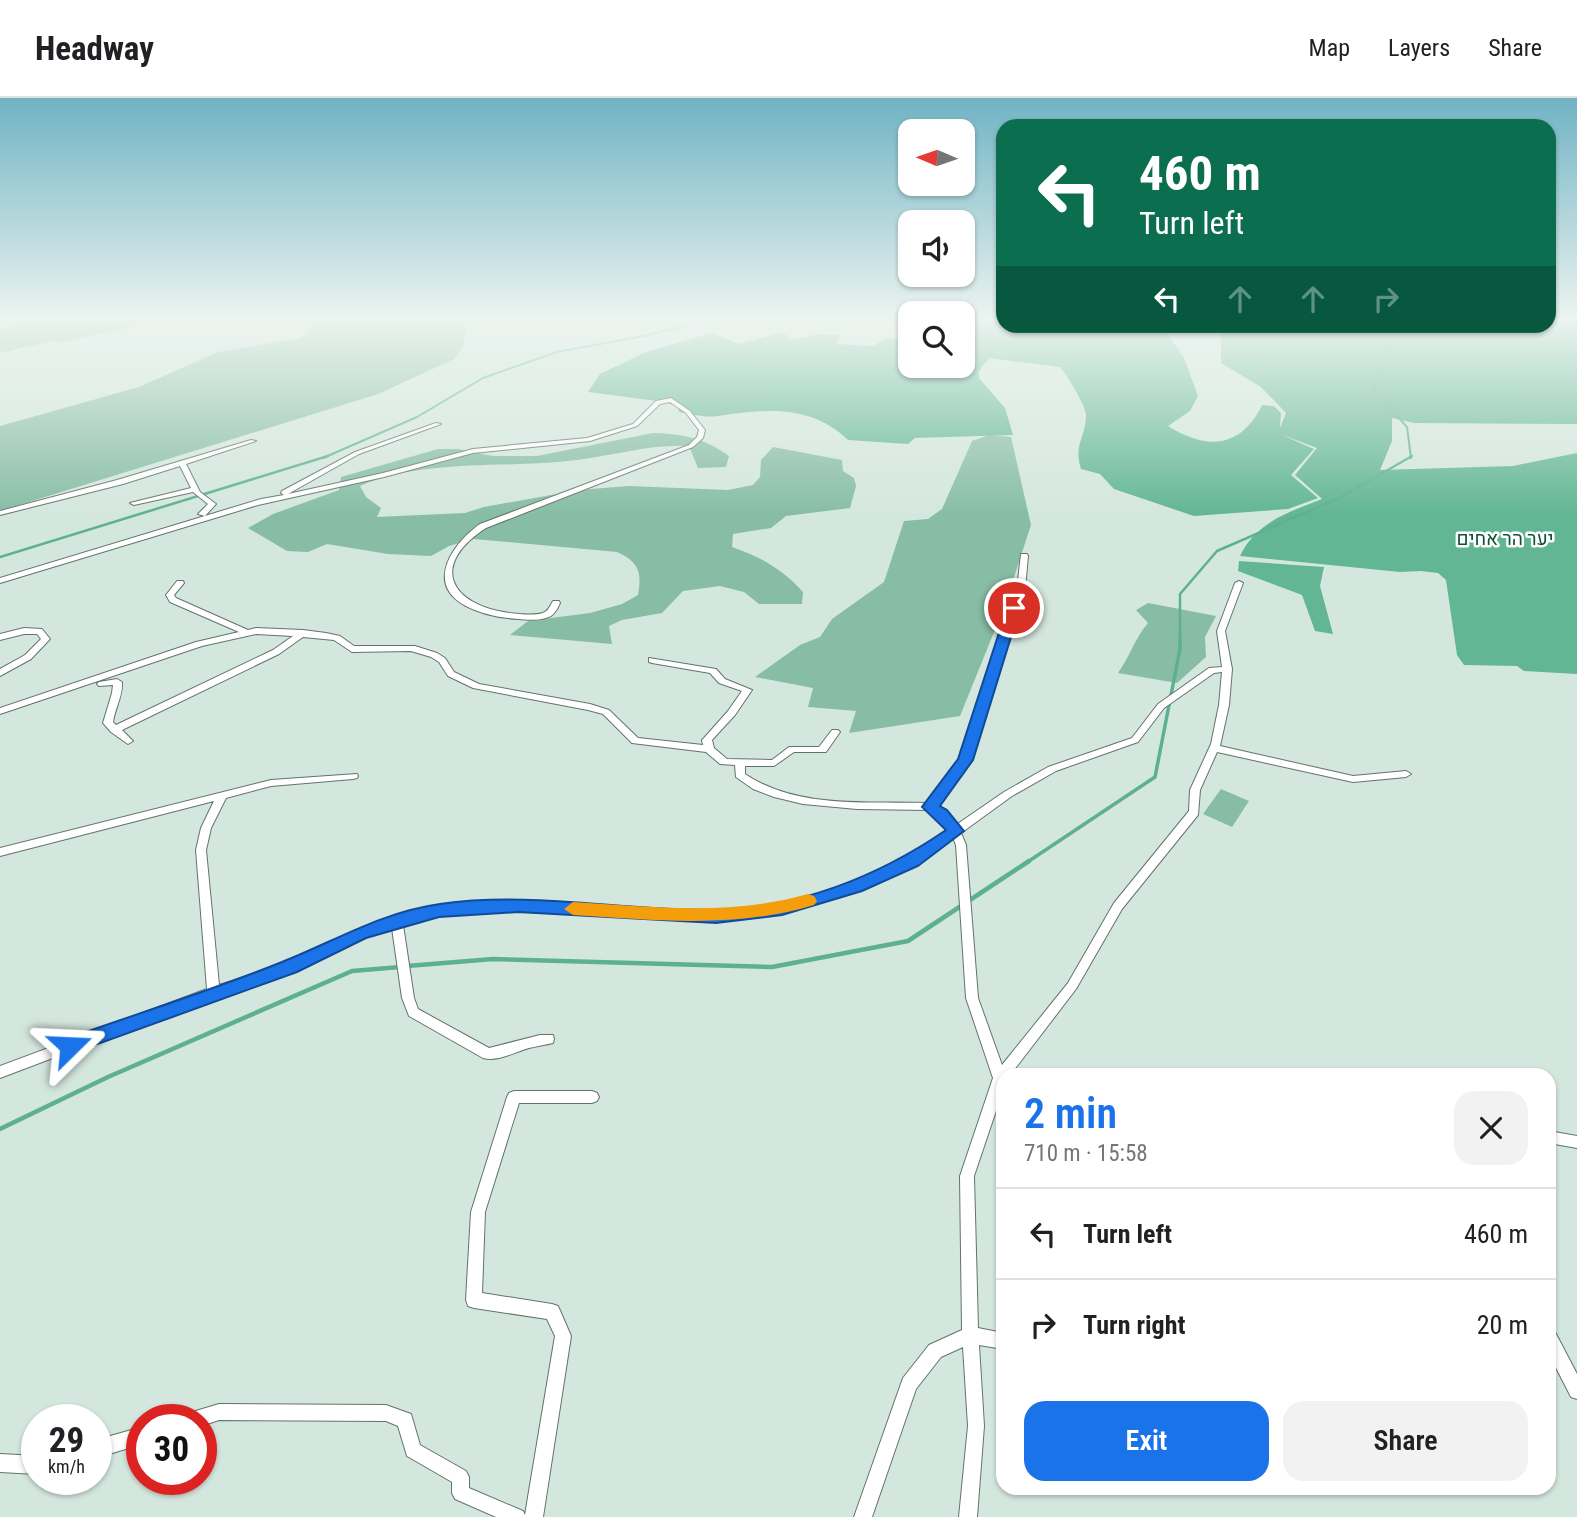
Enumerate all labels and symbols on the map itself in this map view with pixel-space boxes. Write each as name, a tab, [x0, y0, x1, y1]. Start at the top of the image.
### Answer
north arrow	[898, 119, 975, 196]
park label: יער הר אחים	[1457, 527, 1553, 550]
pin	[984, 578, 1044, 638]
position arrow	[33, 1009, 107, 1083]
speed limit sign: 30	[126, 1404, 217, 1495]

